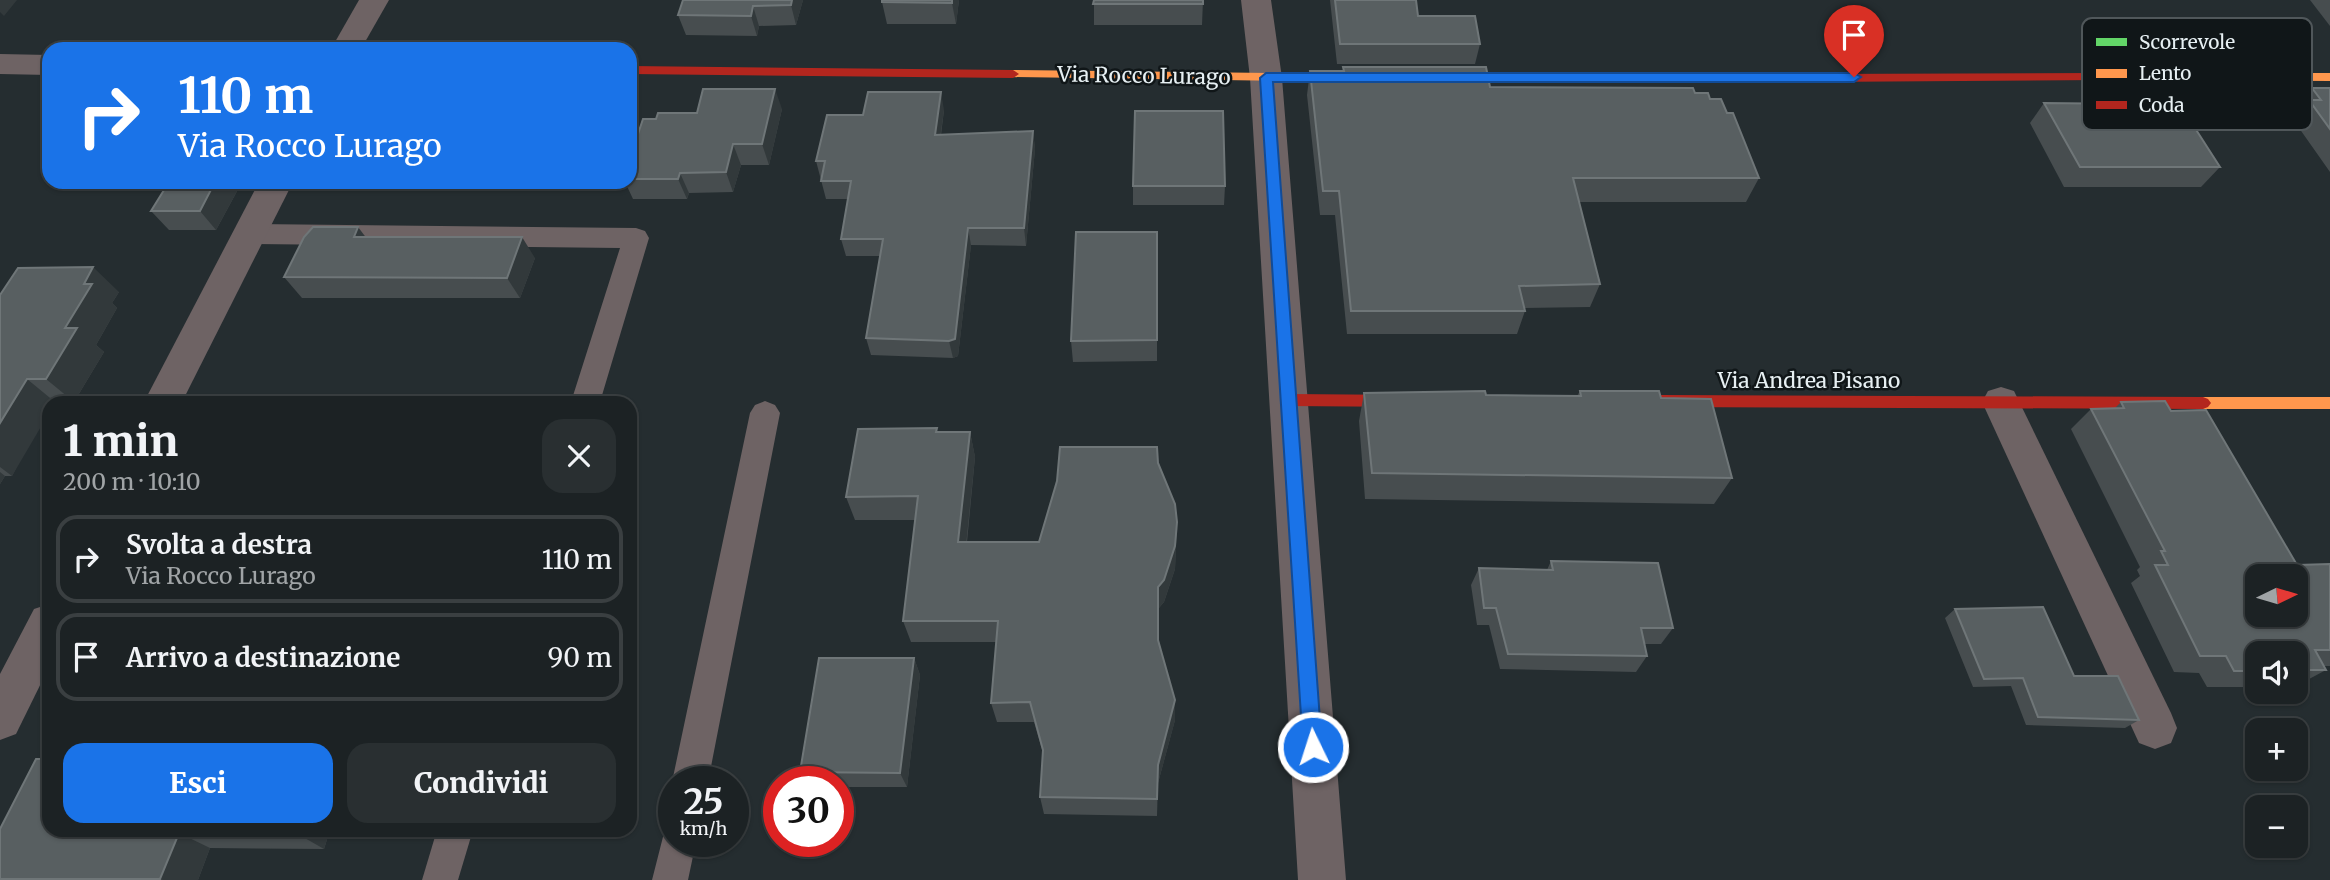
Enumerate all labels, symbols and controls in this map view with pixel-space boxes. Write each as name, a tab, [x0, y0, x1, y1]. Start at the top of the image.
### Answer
pin	[1824, 5, 1884, 77]
icon: arrive	[1835, 16, 1873, 54]
legend	[2082, 18, 2312, 130]
text: Scorrevole	[2139, 30, 2235, 54]
street label: Via Rocco Lurago	[1056, 60, 1231, 91]
text: Lento	[2139, 61, 2191, 85]
text: 110 m	[178, 65, 313, 126]
icon: right	[63, 70, 154, 161]
text: Coda	[2139, 93, 2185, 117]
text: Via Rocco Lurago	[178, 126, 442, 166]
street label: Via Andrea Pisano	[1717, 367, 1900, 394]
text: 1 min	[63, 415, 178, 467]
button: close	[542, 419, 616, 493]
text: 200 m · 10:10	[63, 467, 201, 496]
text: Svolta a destra	[126, 528, 312, 561]
icon: right	[67, 540, 105, 578]
text: 110 m	[542, 543, 612, 576]
text: Via Rocco Lurago	[126, 561, 316, 590]
north arrow	[2245, 564, 2308, 626]
map controls	[2245, 564, 2308, 858]
icon: arrive	[67, 638, 105, 676]
text: Arrivo a destinazione	[126, 641, 400, 674]
text: 90 m	[548, 641, 612, 674]
button: sound	[2245, 641, 2308, 704]
position arrow	[1276, 710, 1350, 784]
button: +	[2245, 718, 2308, 781]
button: Esci	[63, 743, 333, 823]
button: Condividi	[347, 743, 616, 823]
speed limit sign: 30	[763, 766, 854, 857]
text: 25	[683, 780, 724, 824]
button: −	[2245, 795, 2308, 858]
text: km/h	[680, 817, 727, 840]

